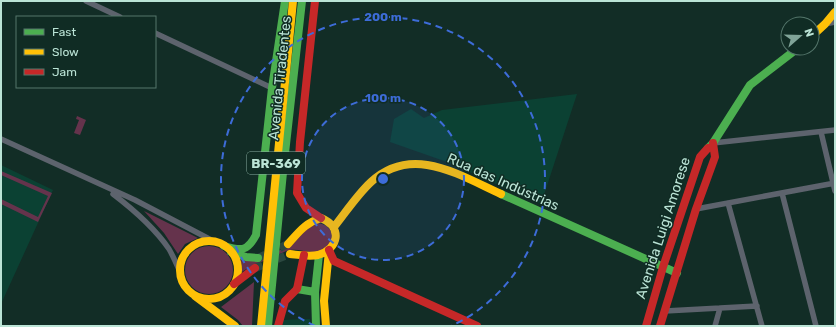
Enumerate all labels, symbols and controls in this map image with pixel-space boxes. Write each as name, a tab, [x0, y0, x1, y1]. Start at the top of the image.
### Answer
text: 200 m	[364, 10, 402, 24]
street label: Avenida Tiradentes	[265, 15, 295, 141]
legend	[16, 16, 156, 88]
north arrow	[780, 16, 820, 56]
text: Fast	[52, 25, 76, 39]
text: N	[801, 27, 816, 39]
text: Slow	[52, 45, 79, 59]
text: Jam	[52, 65, 77, 79]
text: 100 m	[365, 91, 401, 105]
street label: Rua das Indústrias	[444, 150, 562, 214]
road number: BR-369	[247, 152, 305, 174]
street label: Avenida Luigi Amorese	[632, 155, 694, 301]
centre of rings	[376, 172, 390, 186]

